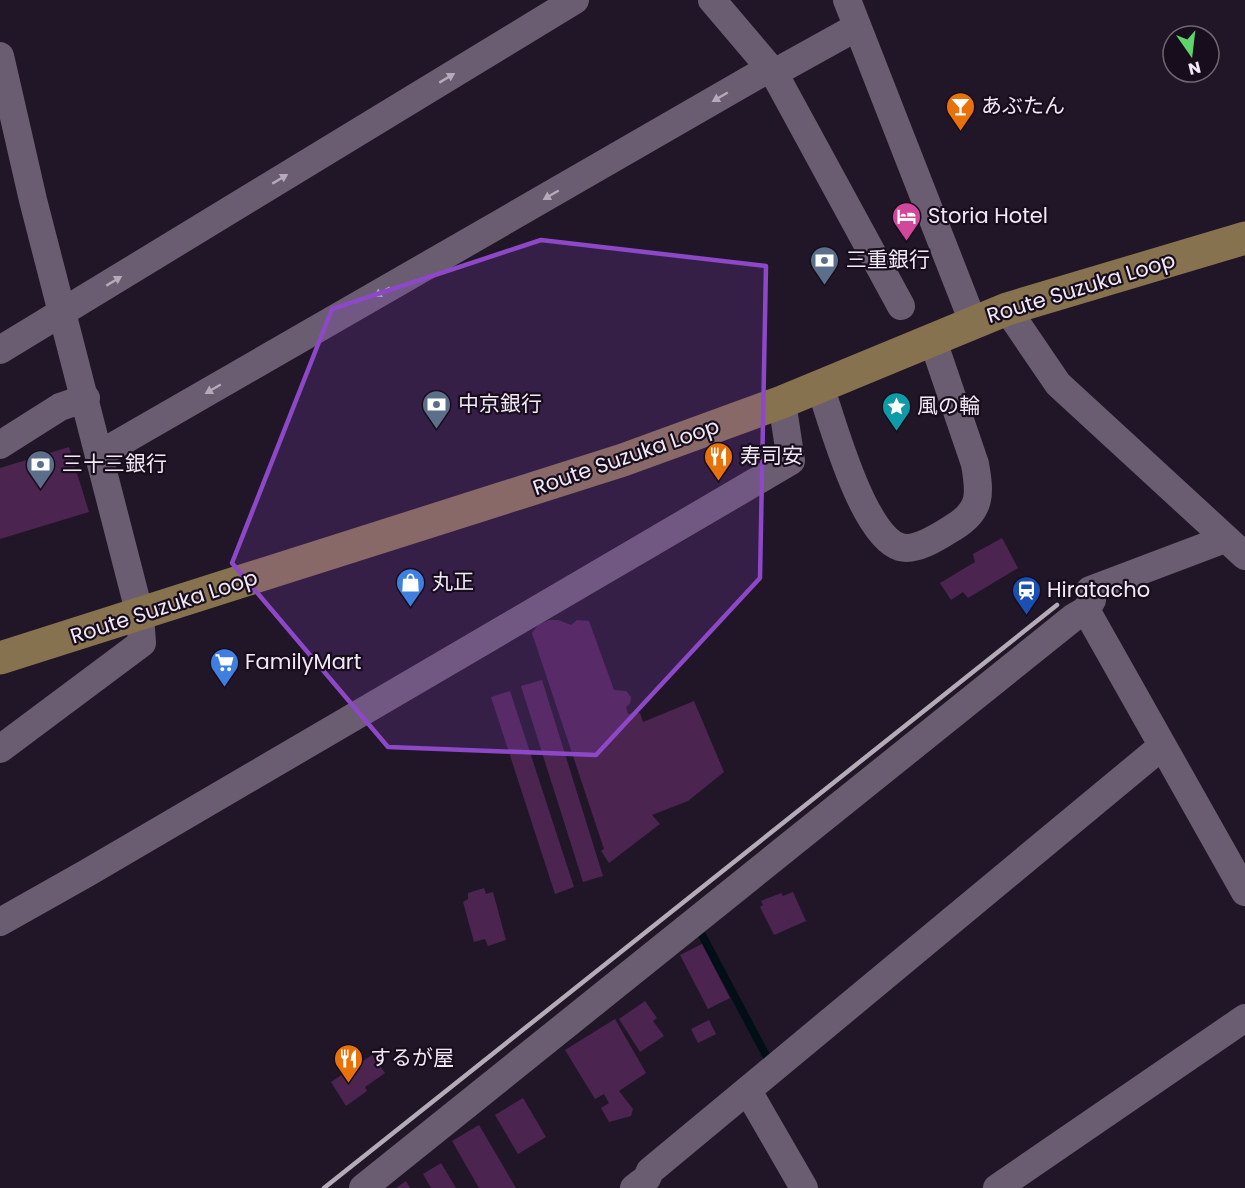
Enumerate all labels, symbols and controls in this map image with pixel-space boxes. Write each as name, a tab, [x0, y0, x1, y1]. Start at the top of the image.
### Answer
north arrow	[1161, 24, 1221, 84]
text: N	[1186, 55, 1203, 81]
one-way arrow	[439, 72, 455, 83]
bar icon: あぶたん	[944, 90, 976, 132]
place label: あぶたん	[981, 91, 1065, 120]
one-way arrow	[711, 92, 728, 102]
one-way arrow	[272, 174, 288, 185]
one-way arrow	[543, 189, 559, 200]
hotel icon: Storia Hotel	[891, 200, 923, 242]
place label: Storia Hotel	[928, 201, 1048, 230]
bank icon: 三重銀行	[809, 244, 841, 286]
place label: 三重銀行	[846, 245, 930, 274]
street label: Route Suzuka Loop	[983, 245, 1179, 330]
one-way arrow	[106, 275, 122, 286]
one-way arrow	[373, 287, 390, 297]
one-way arrow	[205, 384, 221, 395]
bank icon: 中京銀行	[421, 388, 453, 430]
place label: 中京銀行	[458, 389, 542, 418]
place icon: 風の輪	[880, 390, 912, 432]
place label: 風の輪	[917, 391, 980, 420]
street label: Route Suzuka Loop	[529, 411, 723, 502]
restaurant icon: 寿司安	[703, 440, 735, 482]
place label: 寿司安	[740, 441, 803, 470]
bank icon: 三十三銀行	[25, 448, 57, 490]
place label: 三十三銀行	[62, 449, 167, 478]
street label: Route Suzuka Loop	[66, 563, 261, 651]
shop icon: 丸正	[395, 566, 427, 608]
place label: 丸正	[432, 567, 474, 596]
station icon: Hiratacho	[1010, 574, 1042, 616]
place label: Hiratacho	[1047, 575, 1150, 604]
supermarket icon: FamilyMart	[208, 646, 240, 688]
place label: FamilyMart	[245, 647, 361, 676]
restaurant icon: するが屋	[333, 1042, 365, 1084]
place label: するが屋	[370, 1043, 454, 1072]

